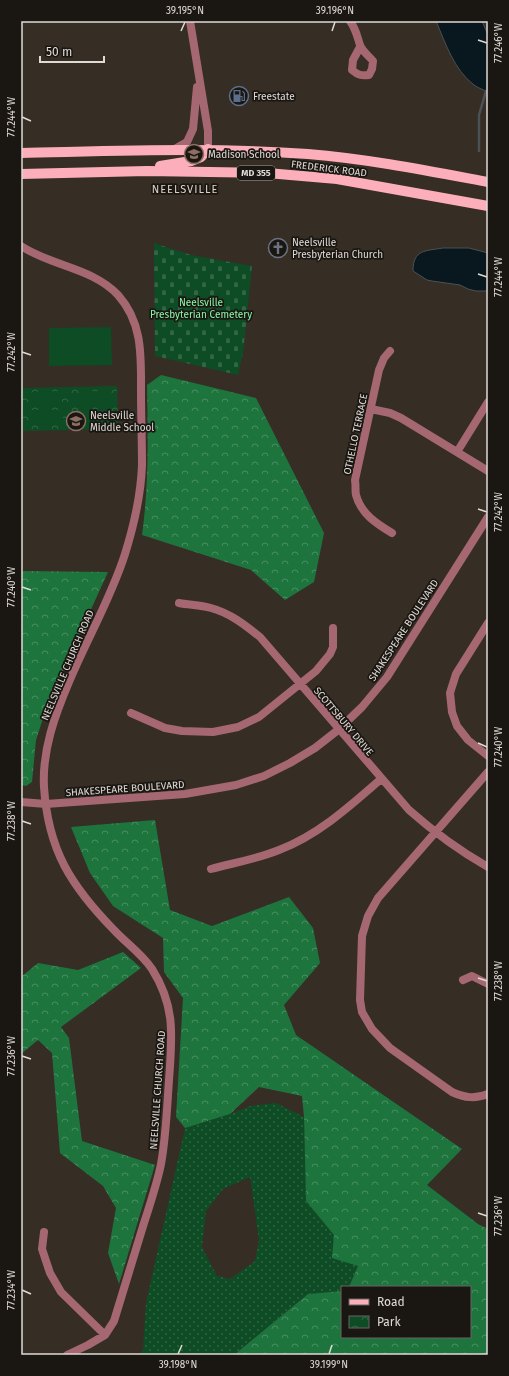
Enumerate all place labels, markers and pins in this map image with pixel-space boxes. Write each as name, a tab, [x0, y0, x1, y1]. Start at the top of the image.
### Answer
fuel station icon: Freestate	[228, 85, 250, 107]
place label: Freestate	[253, 91, 295, 103]
school or university icon: Madison School	[183, 143, 205, 165]
place label: Madison School	[208, 149, 280, 161]
church icon: Neelsville Presbyterian Church	[267, 237, 289, 259]
place label: Neelsville Presbyterian Church	[292, 237, 383, 261]
school or university icon: Neelsville Middle School	[65, 410, 87, 432]
place label: Neelsville Middle School	[90, 410, 154, 434]

